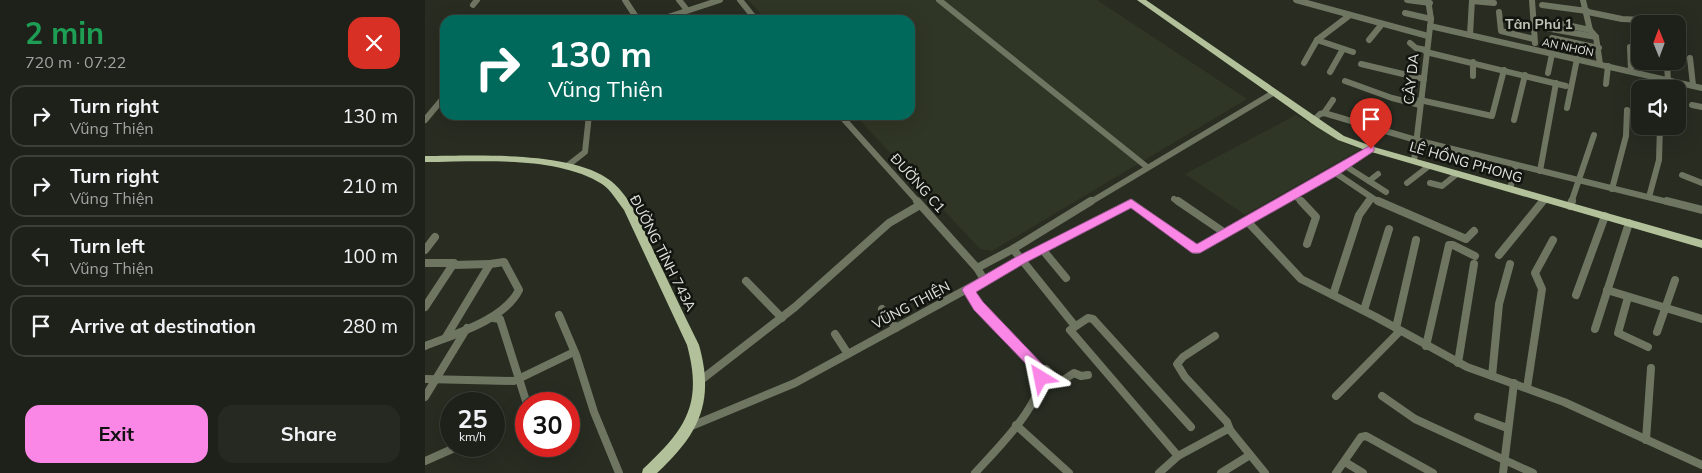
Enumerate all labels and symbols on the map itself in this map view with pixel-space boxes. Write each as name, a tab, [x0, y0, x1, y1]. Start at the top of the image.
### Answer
district label: Tân Phú 1	[1505, 15, 1573, 33]
north arrow	[1631, 15, 1686, 70]
street label: AN NHƠN	[1541, 35, 1595, 59]
street label: CÂY DA	[1399, 52, 1423, 106]
pin	[1350, 98, 1392, 149]
street label: LÊ HỒNG PHONG	[1407, 137, 1525, 187]
street label: ĐƯỜNG C1	[887, 150, 949, 216]
street label: ĐƯỜNG TỈNH 743A	[626, 192, 700, 315]
street label: VŨNG THIỆN	[869, 277, 953, 333]
position arrow	[1014, 351, 1066, 403]
speed limit sign: 30	[515, 392, 580, 457]

